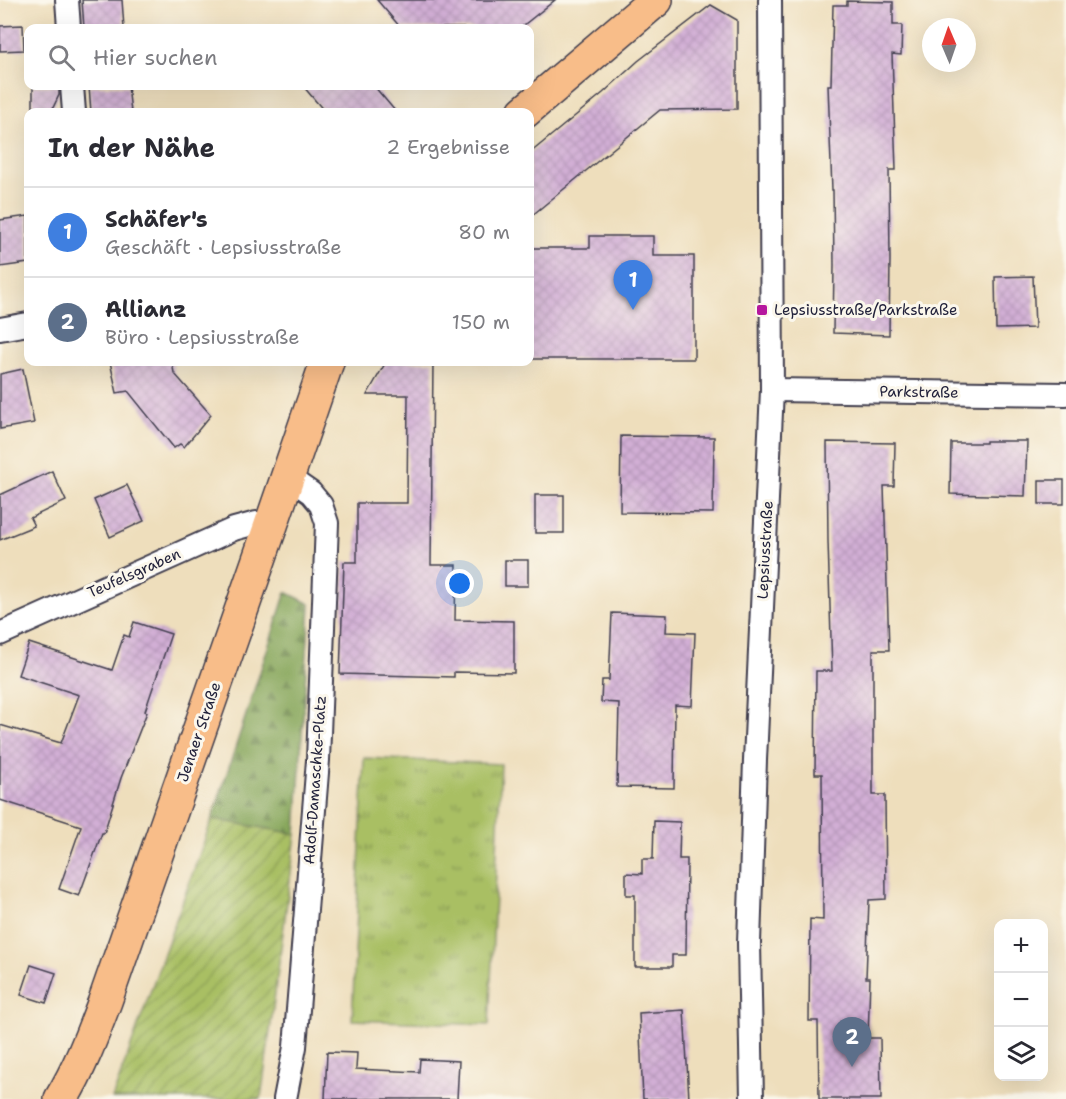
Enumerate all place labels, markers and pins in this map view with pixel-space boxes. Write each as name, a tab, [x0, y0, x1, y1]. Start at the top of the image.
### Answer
pin: 1	[614, 260, 652, 310]
place label: Lepsiusstraße/Parkstraße	[774, 300, 957, 320]
marker: Lepsiusstraße/Parkstraße	[755, 303, 769, 317]
pin: 2	[832, 1018, 872, 1067]

